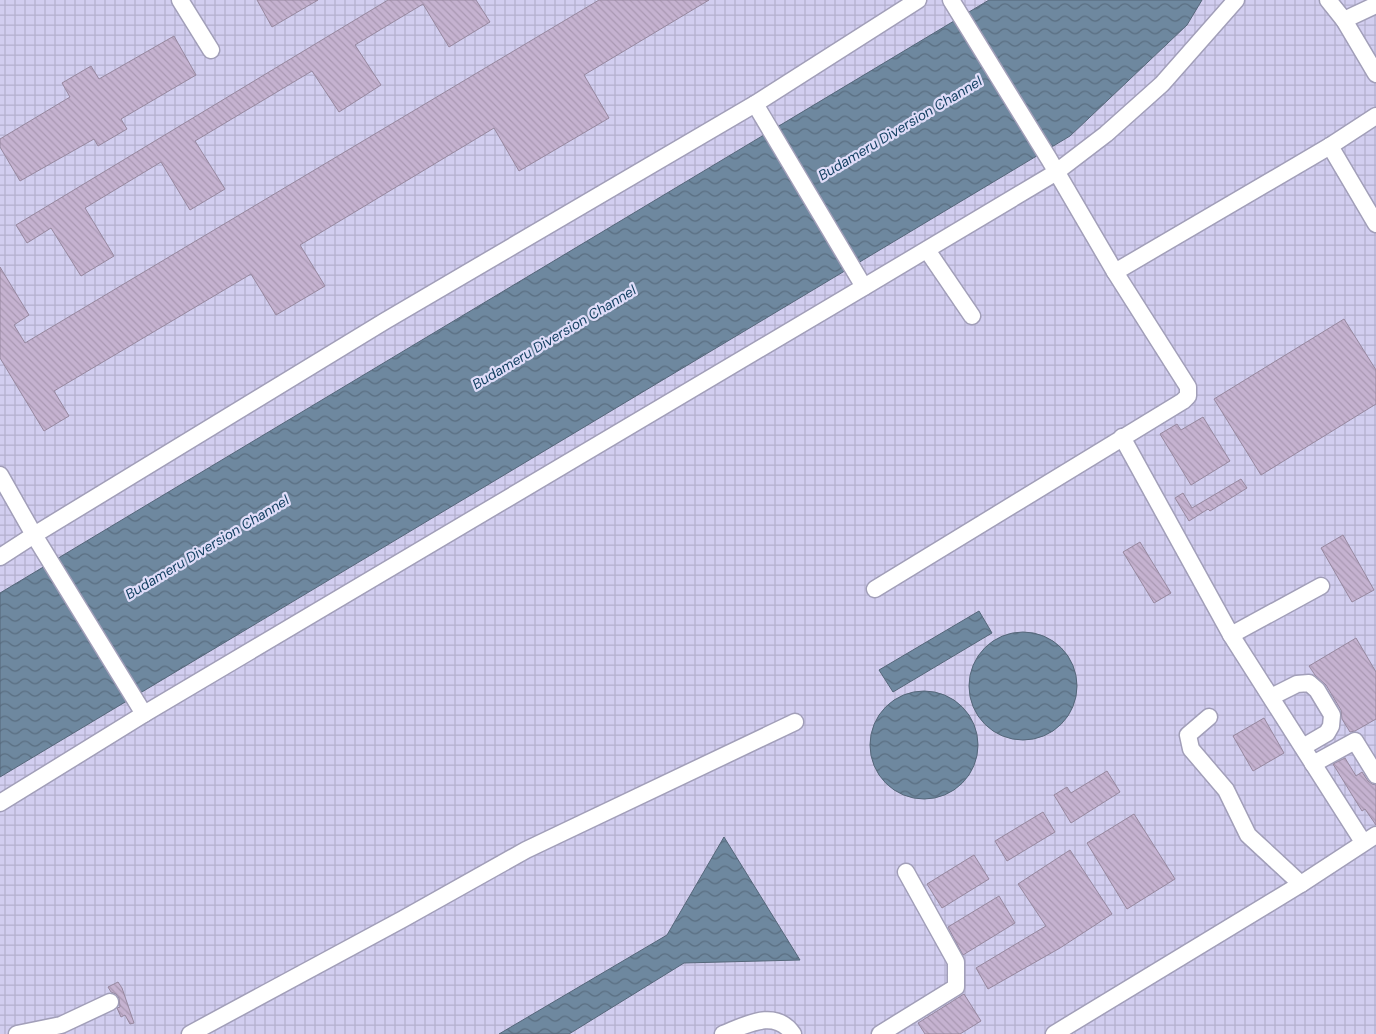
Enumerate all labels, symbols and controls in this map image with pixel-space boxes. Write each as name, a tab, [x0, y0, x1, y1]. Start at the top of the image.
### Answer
water label: Budameru Diversion Channel	[815, 71, 986, 184]
water label: Budameru Diversion Channel	[469, 280, 640, 393]
water label: Budameru Diversion Channel	[122, 490, 293, 603]

